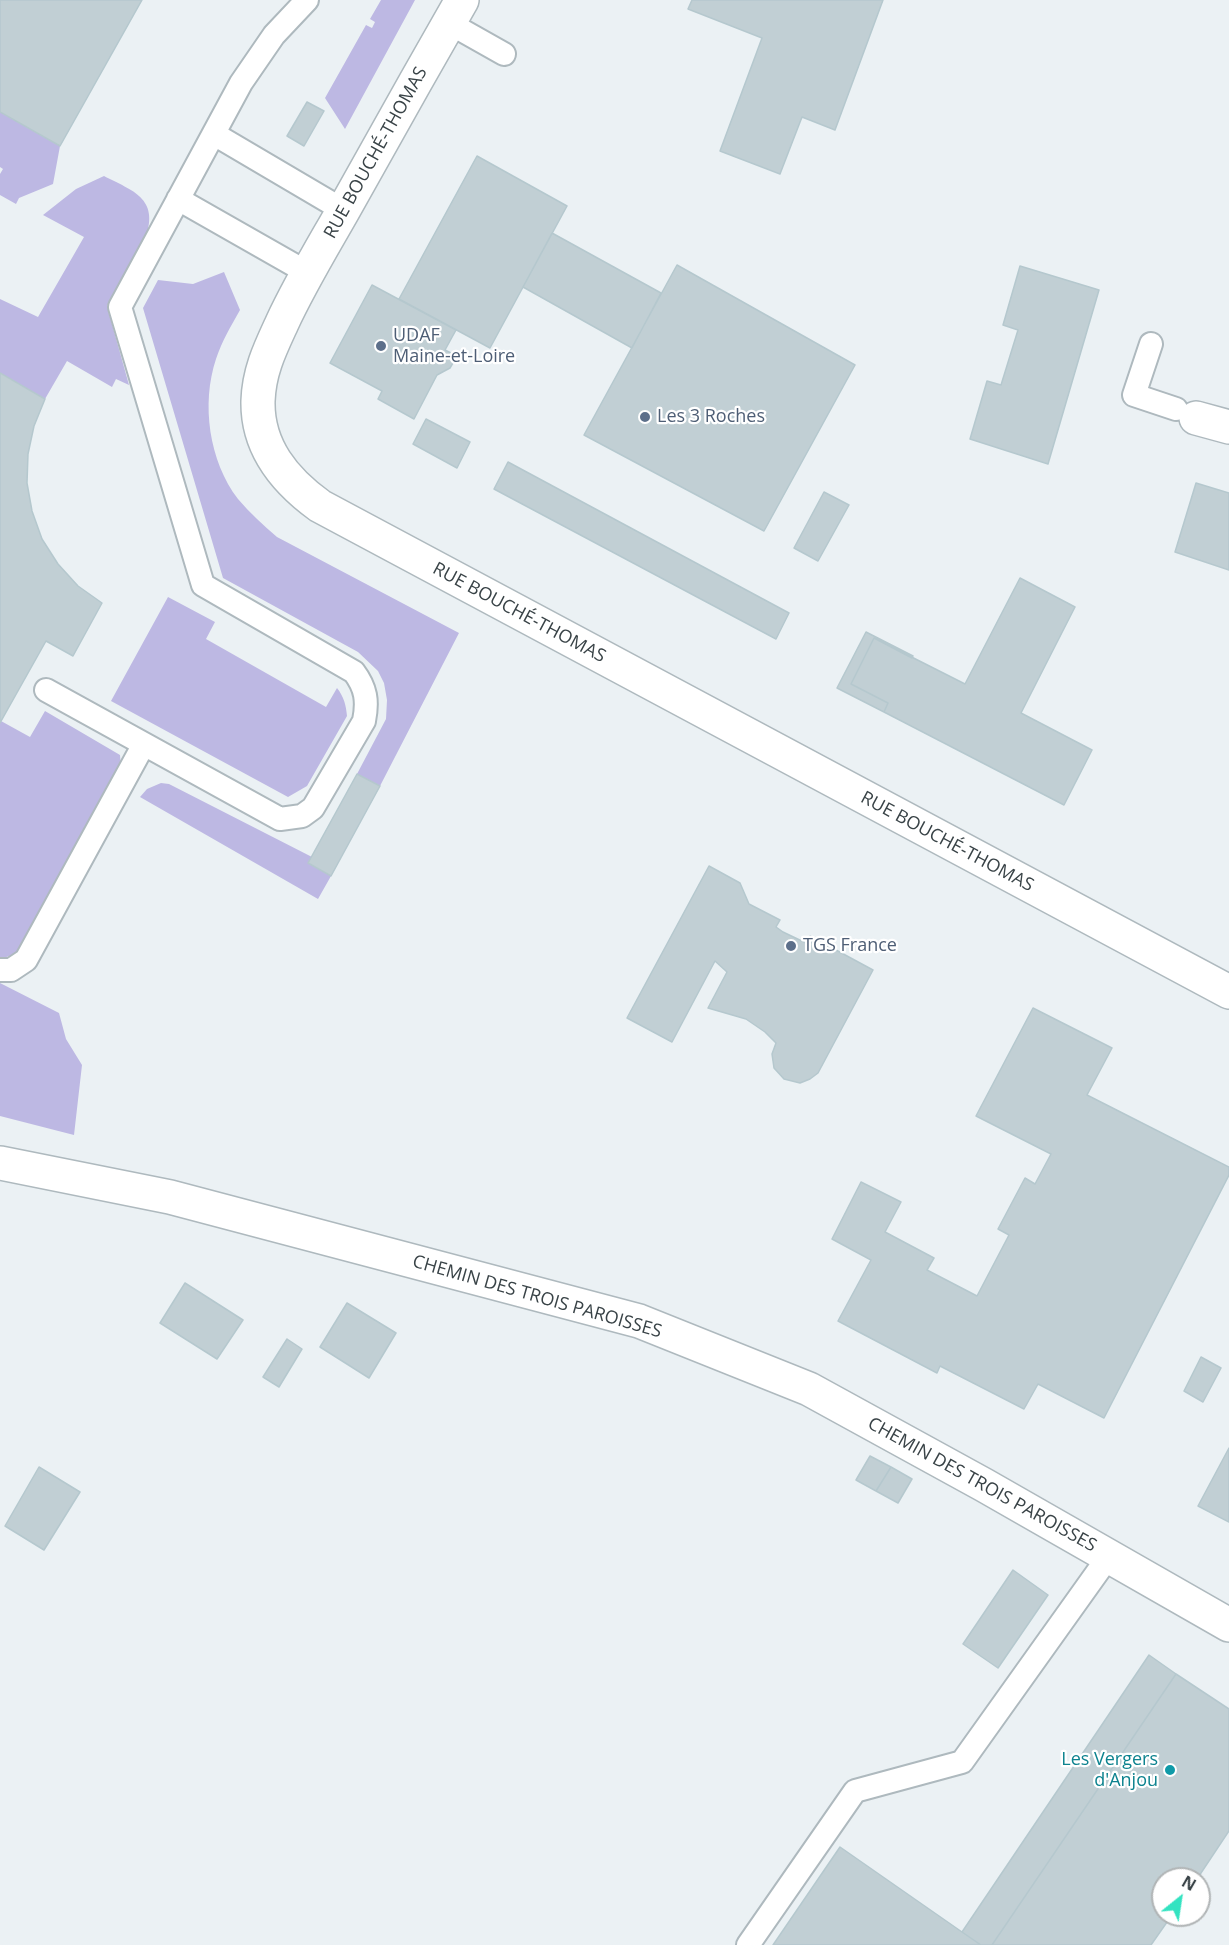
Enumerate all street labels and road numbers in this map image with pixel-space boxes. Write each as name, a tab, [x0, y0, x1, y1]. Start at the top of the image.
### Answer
street label: RUE BOUCHÉ-THOMAS	[320, 63, 432, 243]
street label: RUE BOUCHÉ-THOMAS	[429, 558, 609, 668]
street label: RUE BOUCHÉ-THOMAS	[857, 787, 1037, 897]
street label: CHEMIN DES TROIS PAROISSES	[410, 1251, 664, 1343]
street label: CHEMIN DES TROIS PAROISSES	[864, 1413, 1100, 1557]

